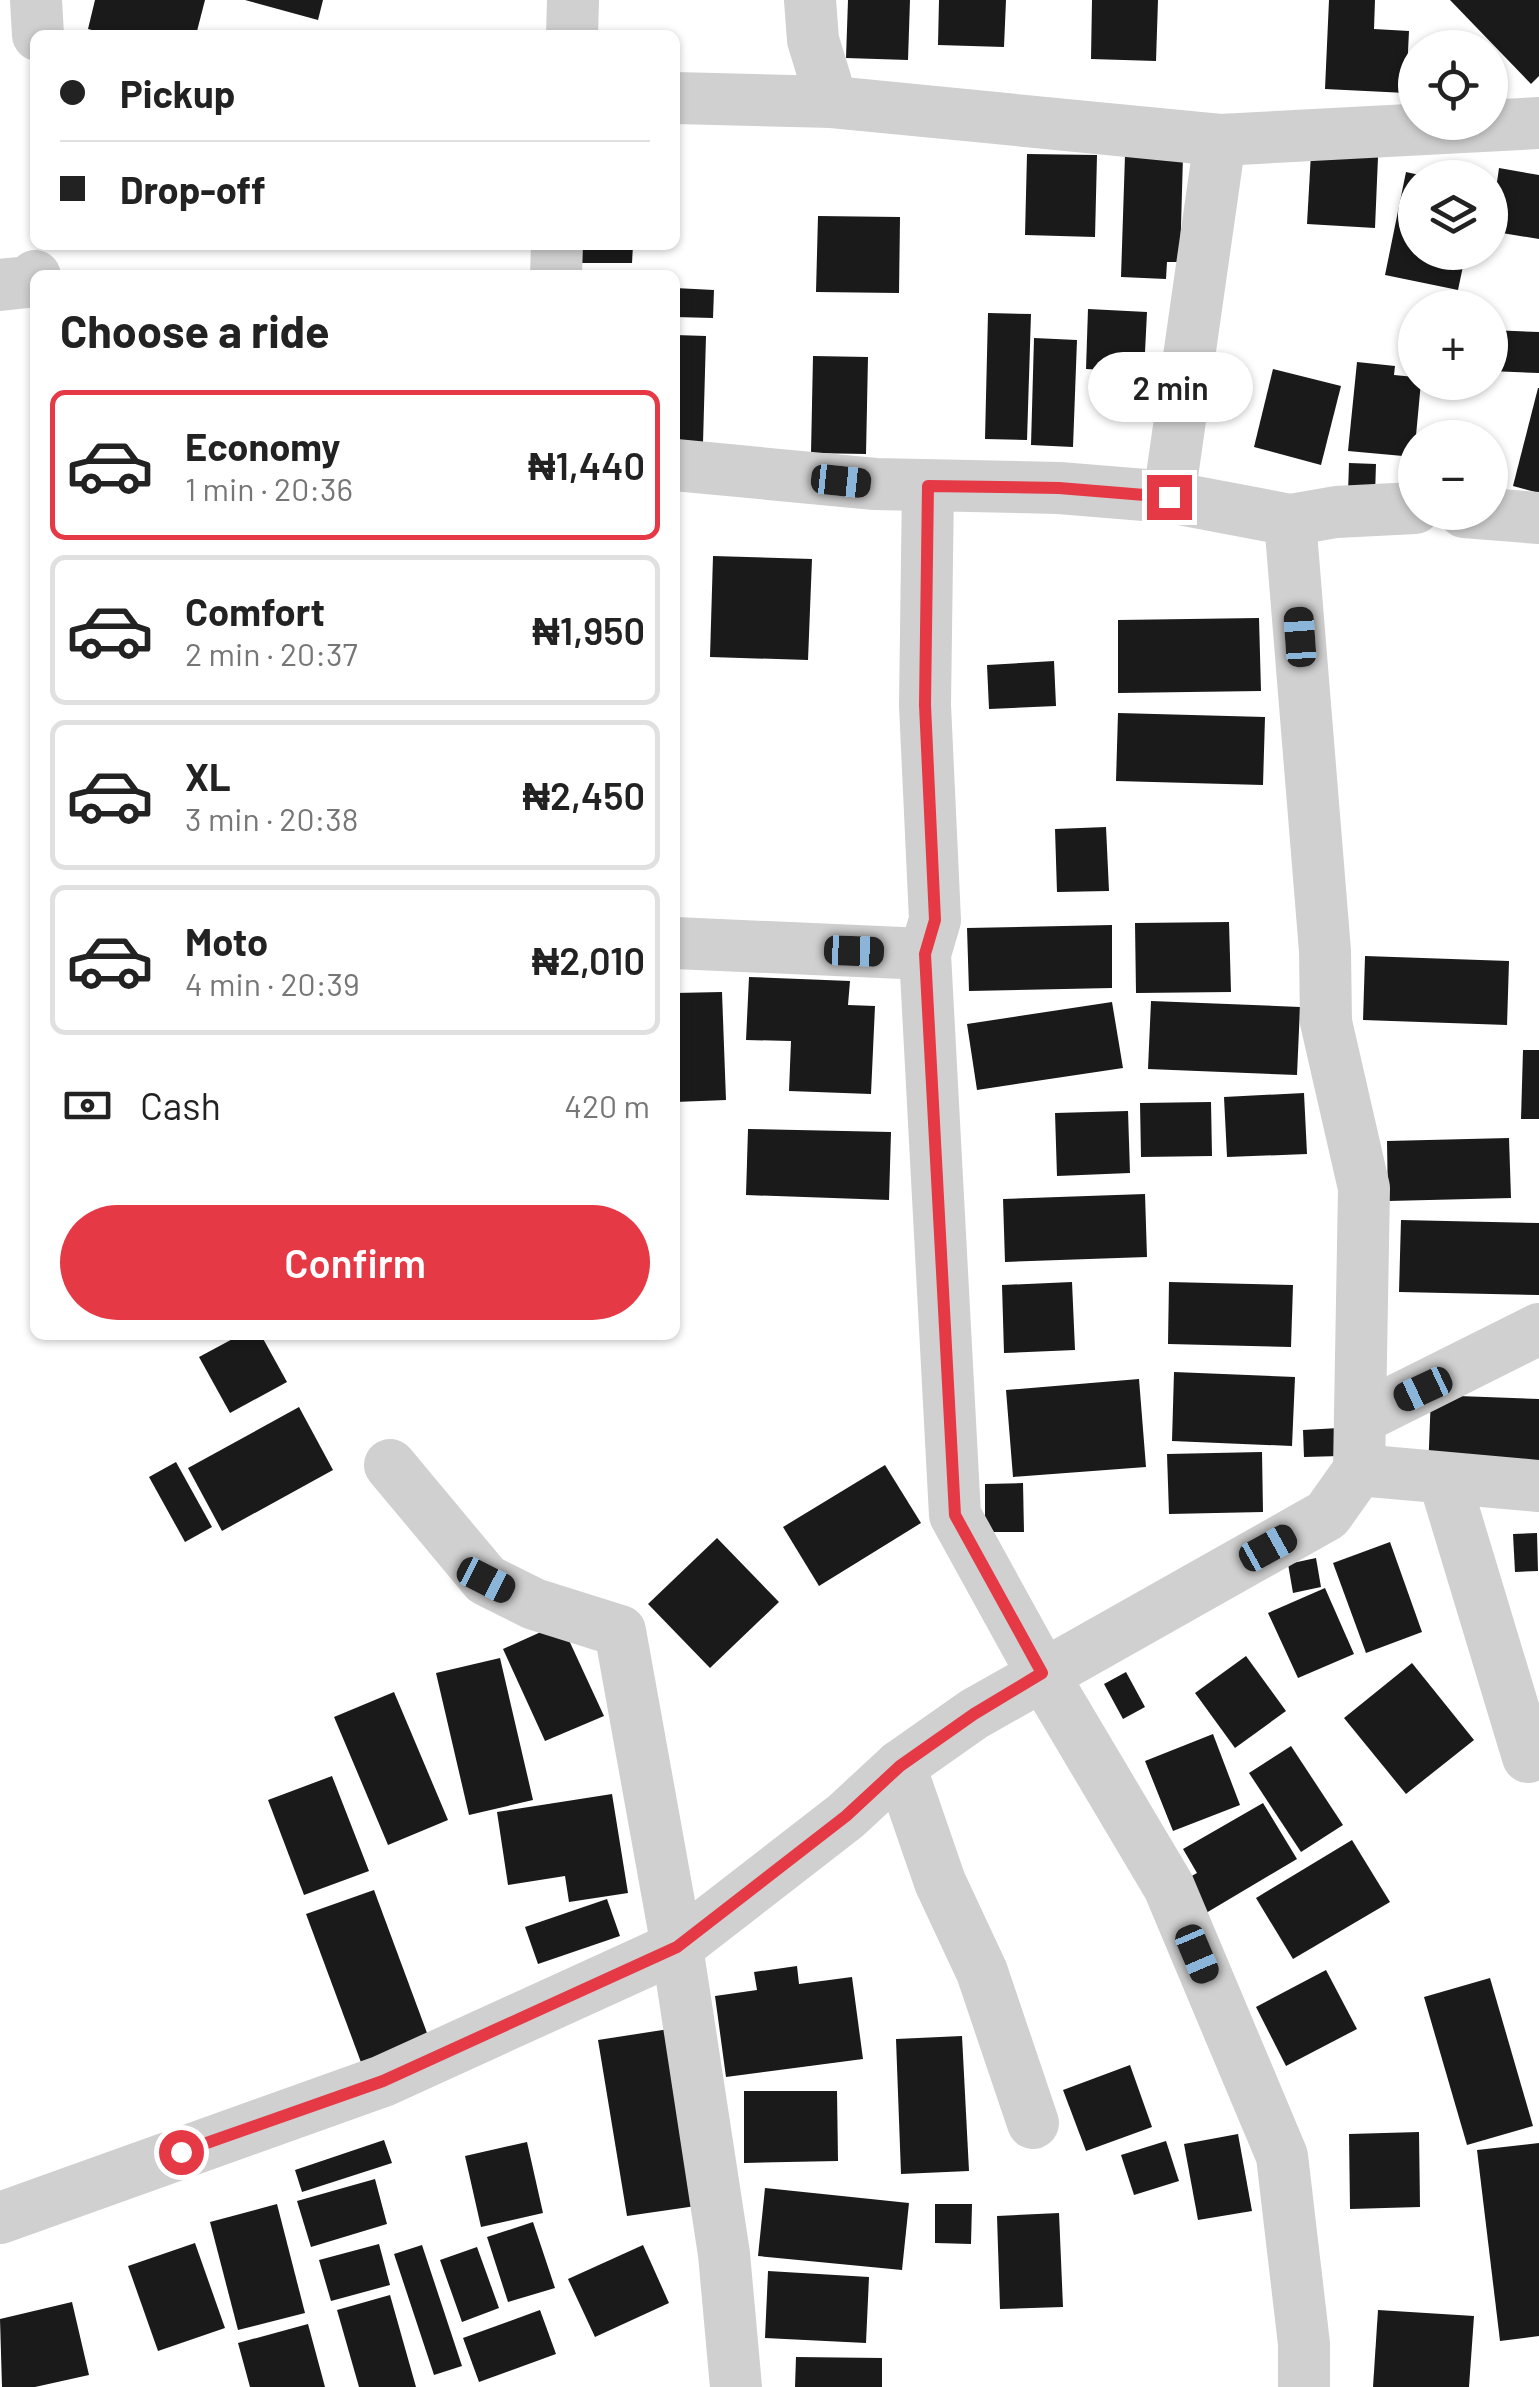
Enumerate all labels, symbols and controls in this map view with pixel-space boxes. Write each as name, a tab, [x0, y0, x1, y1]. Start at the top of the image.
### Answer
map controls	[1398, 30, 1508, 530]
button: locate	[1398, 30, 1508, 140]
text: Pickup	[120, 70, 235, 116]
button: layers	[1398, 160, 1508, 270]
text: Drop-off	[120, 166, 266, 212]
button: +	[1398, 290, 1508, 400]
text: Choose a ride	[60, 303, 330, 357]
callout: 2 min	[1086, 352, 1252, 422]
text: 2 min	[1132, 368, 1209, 406]
icon: car	[65, 420, 155, 510]
button: −	[1398, 420, 1508, 530]
text: Economy	[185, 423, 340, 469]
text: ₦1,440	[528, 442, 645, 488]
car	[810, 463, 872, 499]
text: 1 min · 20:36	[185, 469, 353, 507]
route end	[1147, 475, 1192, 520]
icon: car	[65, 585, 155, 675]
text: Comfort	[185, 588, 325, 634]
car	[1283, 606, 1317, 668]
text: ₦1,950	[532, 607, 645, 653]
text: 2 min · 20:37	[185, 634, 358, 672]
icon: car	[65, 750, 155, 840]
text: XL	[185, 753, 231, 799]
text: ₦2,450	[523, 772, 645, 818]
text: 3 min · 20:38	[185, 799, 359, 837]
icon: car	[65, 915, 155, 1005]
text: Moto	[185, 918, 268, 964]
car	[823, 935, 885, 967]
text: ₦2,010	[532, 937, 645, 983]
text: 4 min · 20:39	[185, 964, 360, 1002]
icon: cash	[60, 1078, 115, 1133]
text: Cash	[140, 1082, 221, 1128]
text: 420 m	[564, 1086, 650, 1124]
button: Confirm	[60, 1205, 650, 1320]
car	[1389, 1363, 1457, 1415]
car	[1234, 1520, 1302, 1576]
car	[452, 1553, 520, 1607]
car	[1171, 1921, 1223, 1987]
route start	[159, 2130, 204, 2175]

